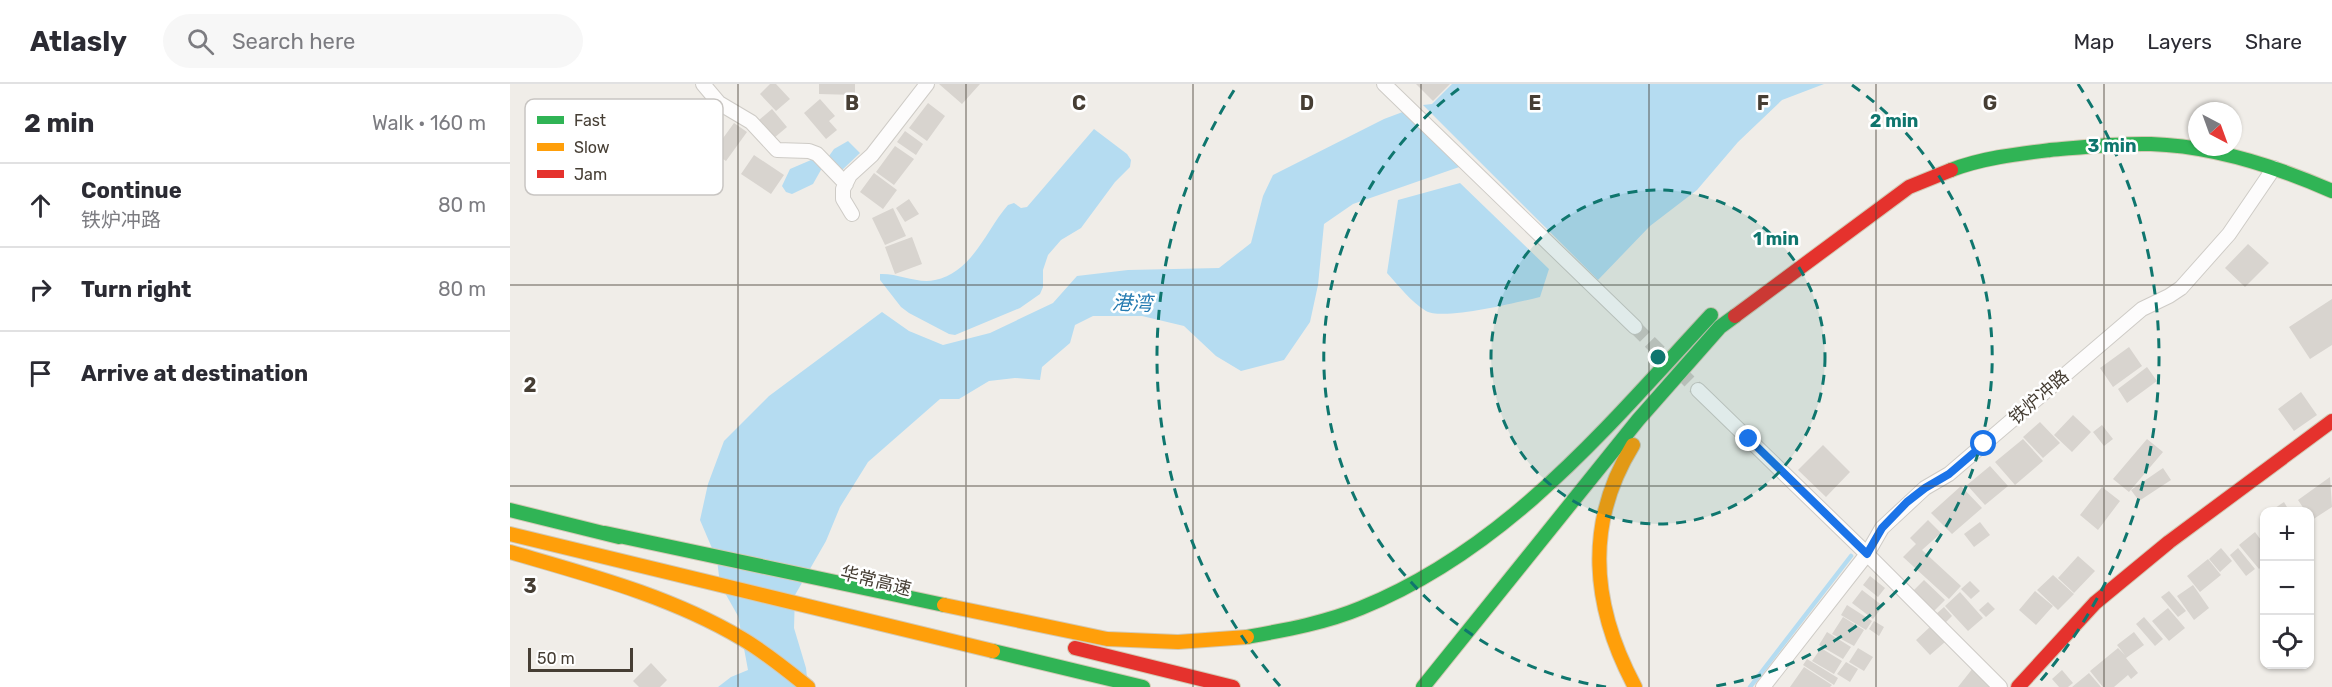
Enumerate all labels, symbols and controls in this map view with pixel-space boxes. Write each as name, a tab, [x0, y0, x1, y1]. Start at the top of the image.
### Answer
search box	[163, 14, 583, 68]
text: Atlasly	[30, 25, 127, 58]
icon: search	[184, 25, 217, 58]
text: Search here	[232, 28, 355, 55]
text: Map	[2073, 29, 2114, 54]
text: Layers	[2147, 29, 2212, 54]
text: Share	[2245, 29, 2302, 54]
text: B	[845, 91, 859, 115]
text: C	[1072, 91, 1086, 115]
text: D	[1300, 91, 1314, 115]
text: E	[1529, 91, 1541, 115]
text: F	[1757, 91, 1769, 115]
text: G	[1983, 91, 1997, 115]
legend	[525, 99, 723, 195]
north arrow	[2188, 102, 2242, 156]
text: 2 min	[24, 108, 94, 139]
text: 2 min	[1870, 110, 1918, 132]
text: Walk · 160 m	[372, 111, 486, 135]
text: Fast	[574, 111, 606, 130]
text: 3 min	[2088, 135, 2136, 157]
text: Slow	[574, 138, 610, 157]
text: Jam	[574, 165, 607, 184]
text: Continue	[81, 177, 182, 204]
icon: ahead	[24, 189, 57, 222]
text: 80 m	[438, 193, 486, 217]
text: 铁炉冲路	[81, 208, 161, 232]
text: 1 min	[1753, 228, 1799, 250]
icon: right	[24, 273, 57, 306]
text: Turn right	[81, 276, 191, 303]
text: 80 m	[438, 277, 486, 301]
water label: 港湾	[1112, 290, 1155, 316]
centre of rings	[1648, 347, 1668, 367]
icon: arrive	[24, 357, 57, 390]
text: Arrive at destination	[81, 360, 308, 387]
street label: 铁炉冲路	[2005, 365, 2073, 429]
text: 2	[524, 373, 537, 397]
route end	[1735, 425, 1761, 451]
route start	[1970, 430, 1996, 456]
map controls	[2260, 507, 2314, 669]
button: +	[2260, 507, 2314, 561]
button: −	[2260, 561, 2314, 615]
street label: 华常高速	[838, 562, 914, 600]
text: 3	[523, 574, 537, 598]
button: locate	[2260, 615, 2314, 669]
scale bar	[528, 645, 633, 672]
text: 50 m	[537, 649, 575, 668]

